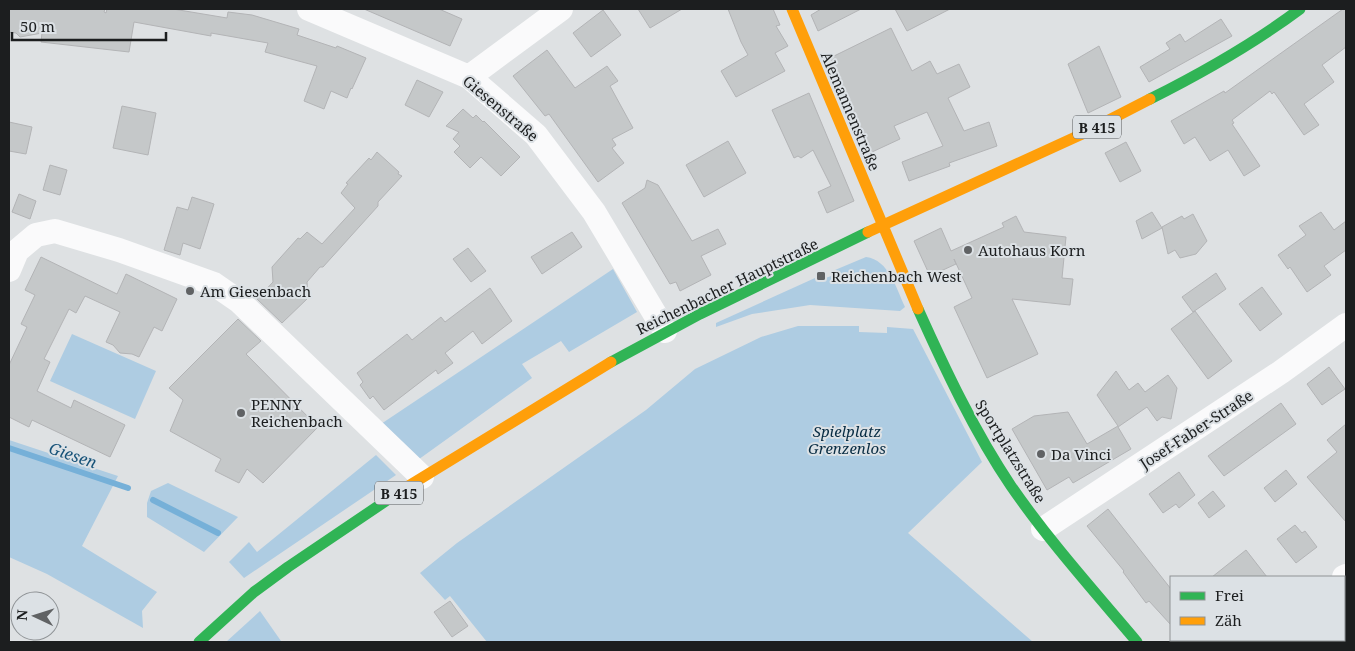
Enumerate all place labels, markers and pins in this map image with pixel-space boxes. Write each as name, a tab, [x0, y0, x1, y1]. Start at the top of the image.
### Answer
place label: Autohaus Korn	[978, 240, 1086, 260]
marker: Autohaus Korn	[962, 244, 974, 256]
place label: Reichenbach West	[831, 266, 962, 286]
marker: Reichenbach West	[815, 270, 827, 282]
place label: Am Giesenbach	[200, 281, 312, 301]
marker: Am Giesenbach	[184, 285, 196, 297]
place label: PENNY Reichenbach	[251, 394, 343, 431]
marker: PENNY Reichenbach	[235, 407, 247, 419]
place label: Da Vinci	[1051, 444, 1111, 464]
marker: Da Vinci	[1035, 448, 1047, 460]

